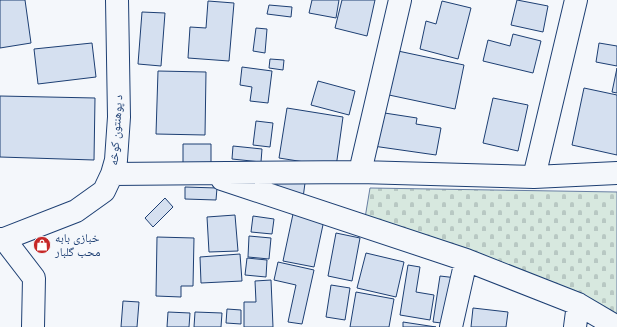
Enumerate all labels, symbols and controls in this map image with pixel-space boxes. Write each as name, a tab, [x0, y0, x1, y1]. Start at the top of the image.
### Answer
street label: د پوهنتون کوڅه	[105, 94, 126, 166]
place label: خبازی بابه محب گلبار	[54, 229, 100, 259]
shop icon: خبازی بابه محب گلبار	[32, 235, 52, 255]

